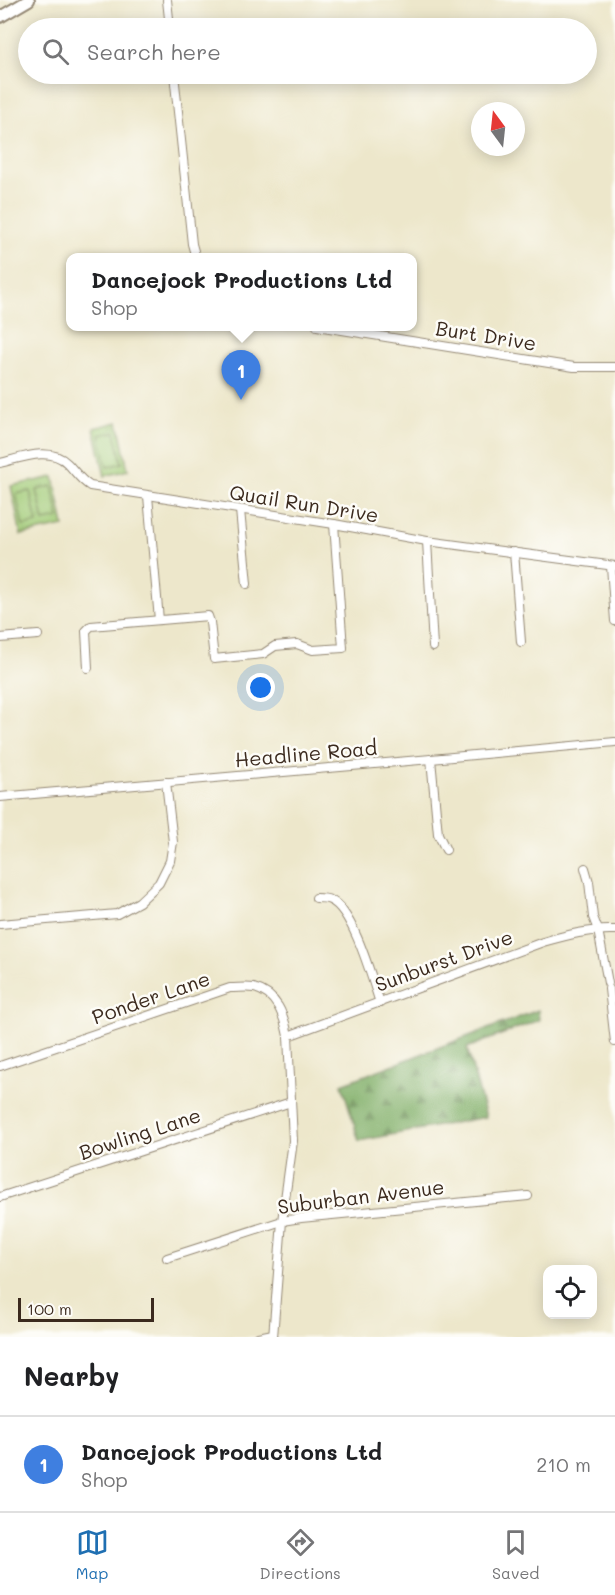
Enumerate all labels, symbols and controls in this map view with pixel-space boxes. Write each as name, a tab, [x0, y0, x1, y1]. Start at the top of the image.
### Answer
search box	[18, 18, 597, 84]
icon: search	[39, 35, 72, 68]
text: Search here	[87, 37, 221, 66]
north arrow	[471, 102, 525, 156]
popup	[66, 253, 417, 331]
text: Dancejock Productions Ltd	[91, 265, 392, 294]
text: Shop	[91, 294, 138, 320]
street label: Burt Drive	[434, 314, 538, 356]
pin: 1	[222, 350, 260, 400]
street label: Quail Run Drive	[228, 478, 381, 528]
your location	[246, 673, 275, 702]
street label: Headline Road	[234, 734, 378, 772]
street label: Sunburst Drive	[371, 923, 516, 997]
street label: Ponder Lane	[88, 965, 213, 1029]
street label: Bowling Lane	[76, 1101, 204, 1165]
street label: Suburban Avenue	[276, 1173, 446, 1219]
map controls	[543, 1265, 597, 1319]
button: locate	[543, 1265, 597, 1319]
scale bar	[18, 1295, 154, 1322]
text: 100 m	[27, 1298, 72, 1319]
text: Nearby	[24, 1359, 119, 1393]
text: Dancejock Productions Ltd	[81, 1437, 382, 1466]
text: 1	[39, 1451, 48, 1477]
text: 210 m	[536, 1451, 591, 1477]
text: Shop	[81, 1466, 128, 1492]
tab: Map	[76, 1526, 109, 1583]
tab: Directions	[260, 1526, 341, 1583]
tab: Saved	[492, 1526, 539, 1583]

